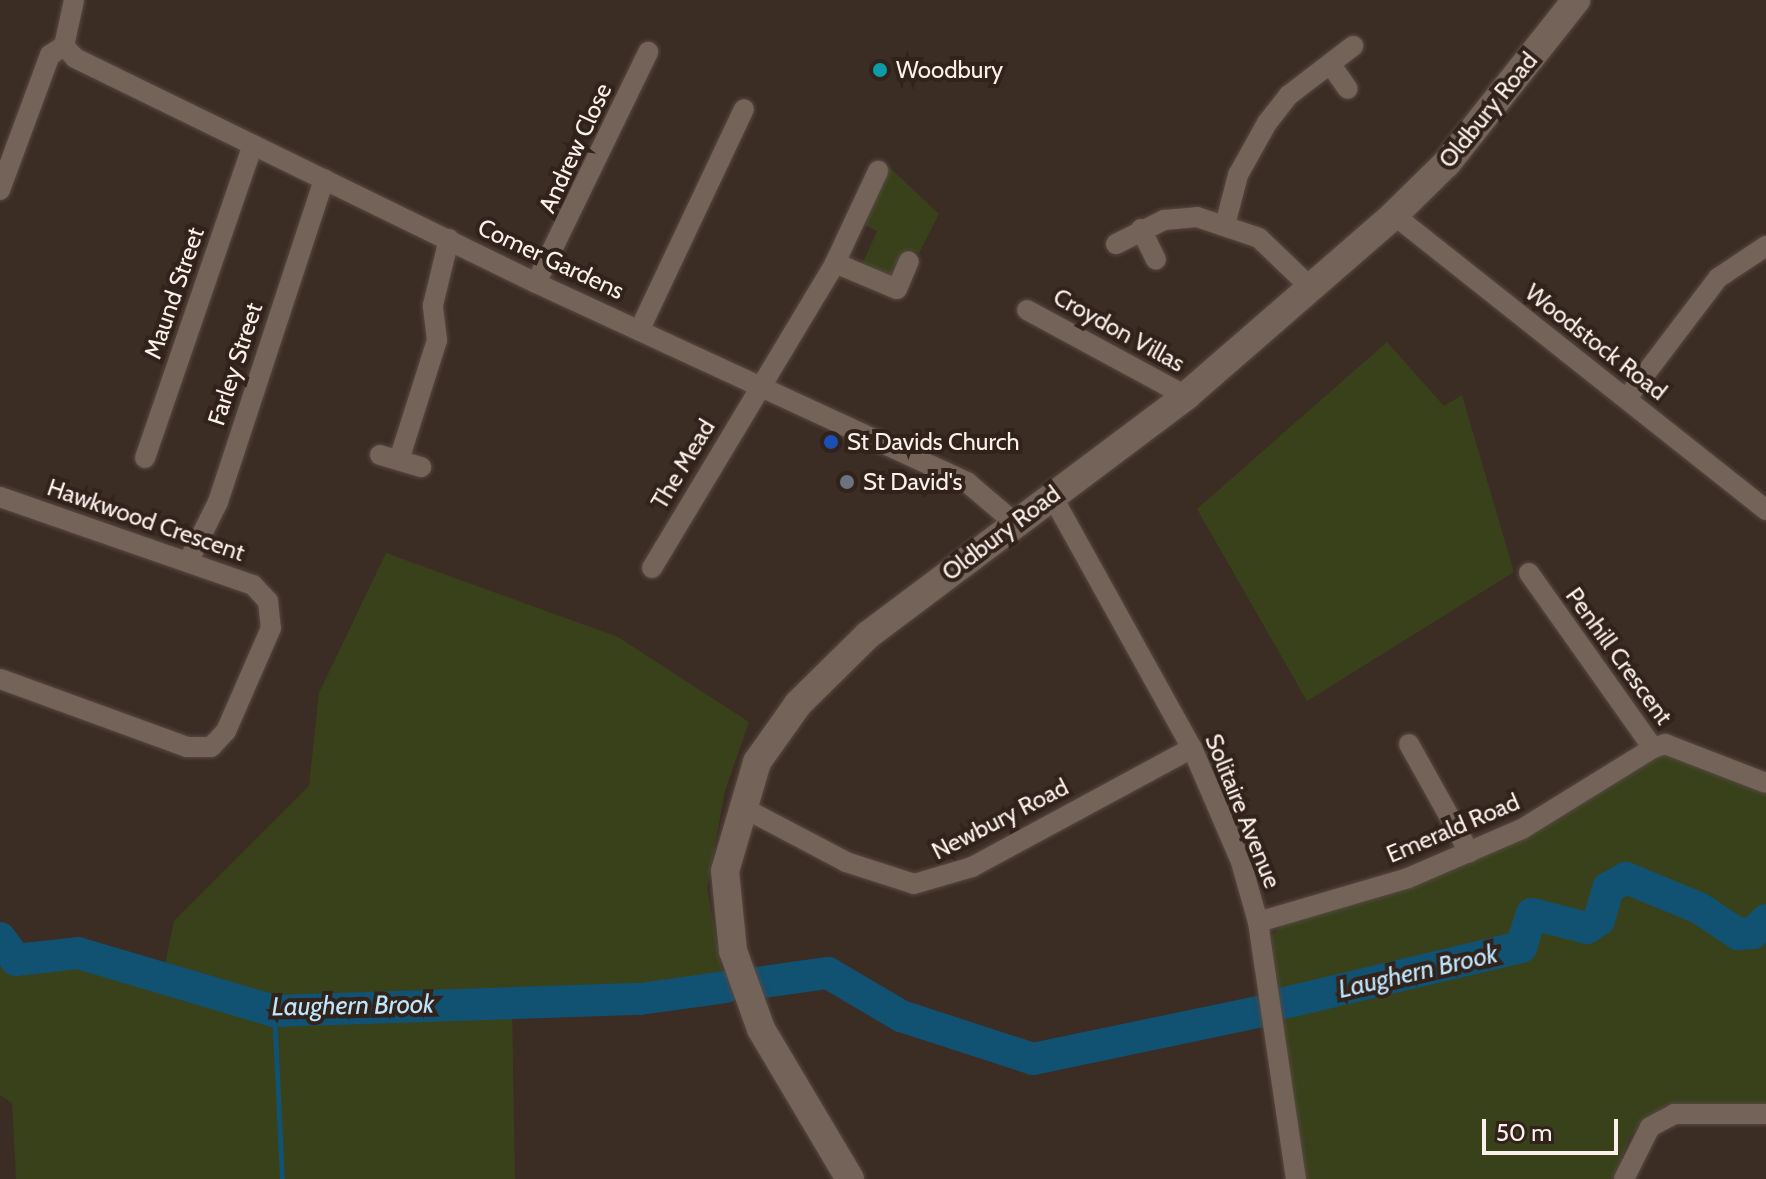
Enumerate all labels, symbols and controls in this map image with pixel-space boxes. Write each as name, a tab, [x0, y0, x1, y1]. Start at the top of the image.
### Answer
street label: Oldbury Road	[1433, 46, 1543, 174]
place label: Woodbury	[896, 56, 1003, 84]
marker: Woodbury	[871, 61, 889, 79]
street label: Andrew Close	[532, 79, 618, 217]
street label: Comer Gardens	[473, 213, 629, 305]
street label: Maund Street	[138, 223, 210, 363]
street label: Woodstock Road	[1519, 278, 1673, 406]
street label: Croydon Villas	[1048, 282, 1190, 378]
street label: Farley Street	[202, 299, 268, 429]
street label: The Mead	[645, 414, 721, 514]
place label: St Davids Church	[847, 428, 1020, 456]
marker: St Davids Church	[822, 433, 840, 451]
place label: St David's	[863, 468, 962, 496]
street label: Hawkwood Crescent	[43, 473, 249, 567]
marker: St David's	[838, 473, 856, 491]
street label: Oldbury Road	[936, 479, 1066, 587]
street label: Penhill Crescent	[1560, 582, 1678, 730]
street label: Solitaire Avenue	[1199, 730, 1287, 892]
street label: Newbury Road	[927, 772, 1073, 866]
street label: Emerald Road	[1382, 787, 1524, 869]
water label: Laughern Brook	[1335, 938, 1501, 1006]
water label: Laughern Brook	[271, 989, 435, 1023]
scale bar	[1486, 1103, 1622, 1153]
text: 50 m	[1496, 1118, 1552, 1147]

